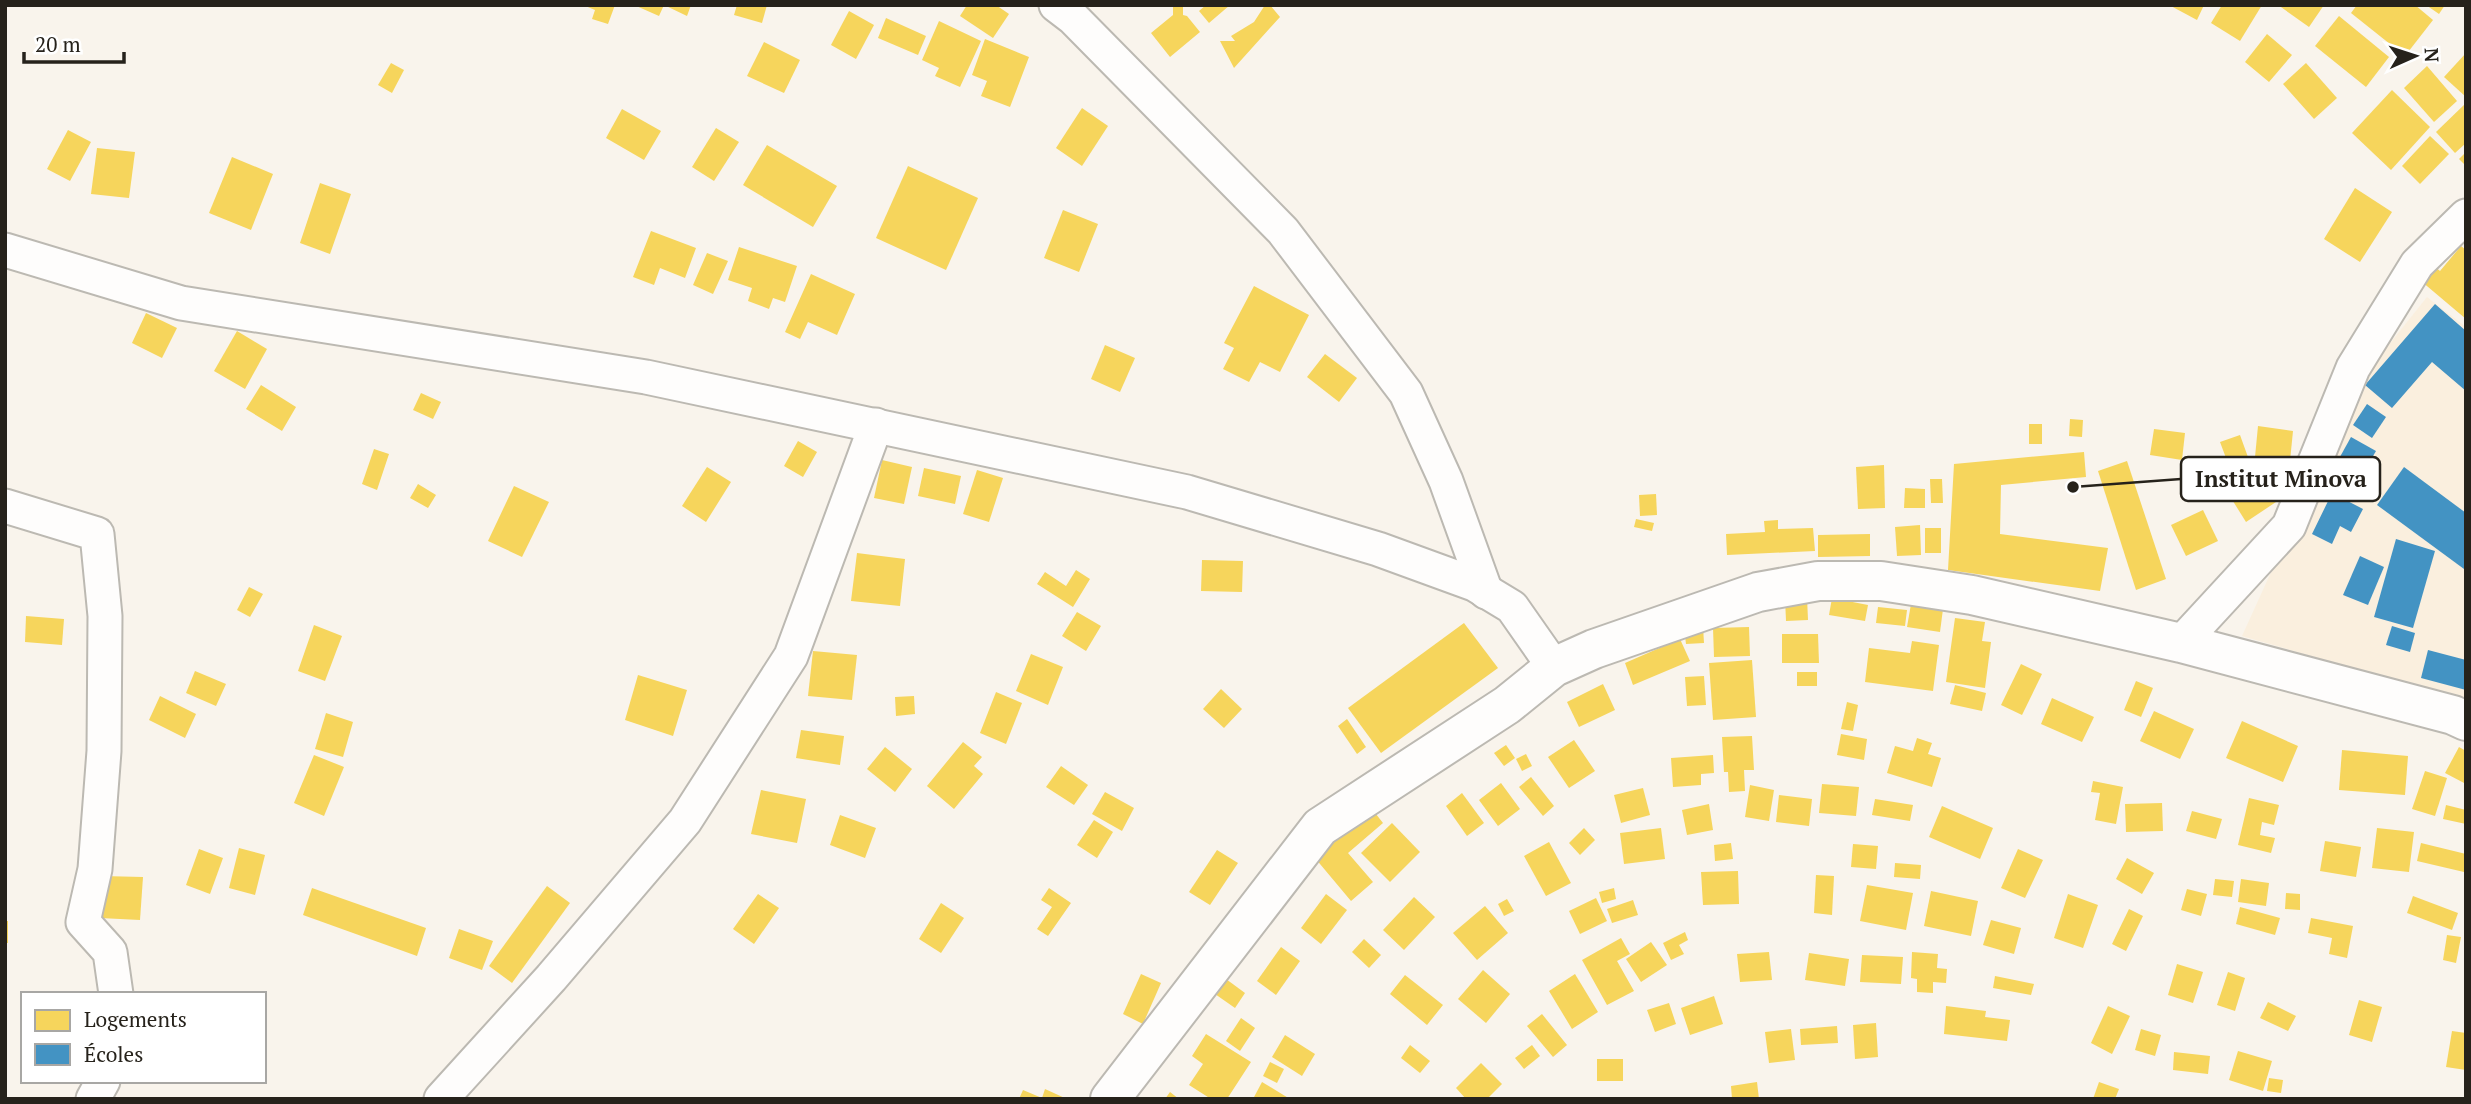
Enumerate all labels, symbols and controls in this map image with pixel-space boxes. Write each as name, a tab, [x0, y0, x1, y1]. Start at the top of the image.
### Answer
scale bar	[24, 21, 124, 65]
north arrow	[2380, 21, 2450, 91]
text: 20 m	[35, 30, 81, 58]
text: N	[2420, 47, 2445, 64]
callout: Institut Minova	[2181, 457, 2380, 501]
text: Institut Minova	[2195, 463, 2367, 494]
legend	[21, 992, 266, 1083]
text: Logements	[84, 1005, 187, 1033]
text: Écoles	[84, 1040, 143, 1068]

